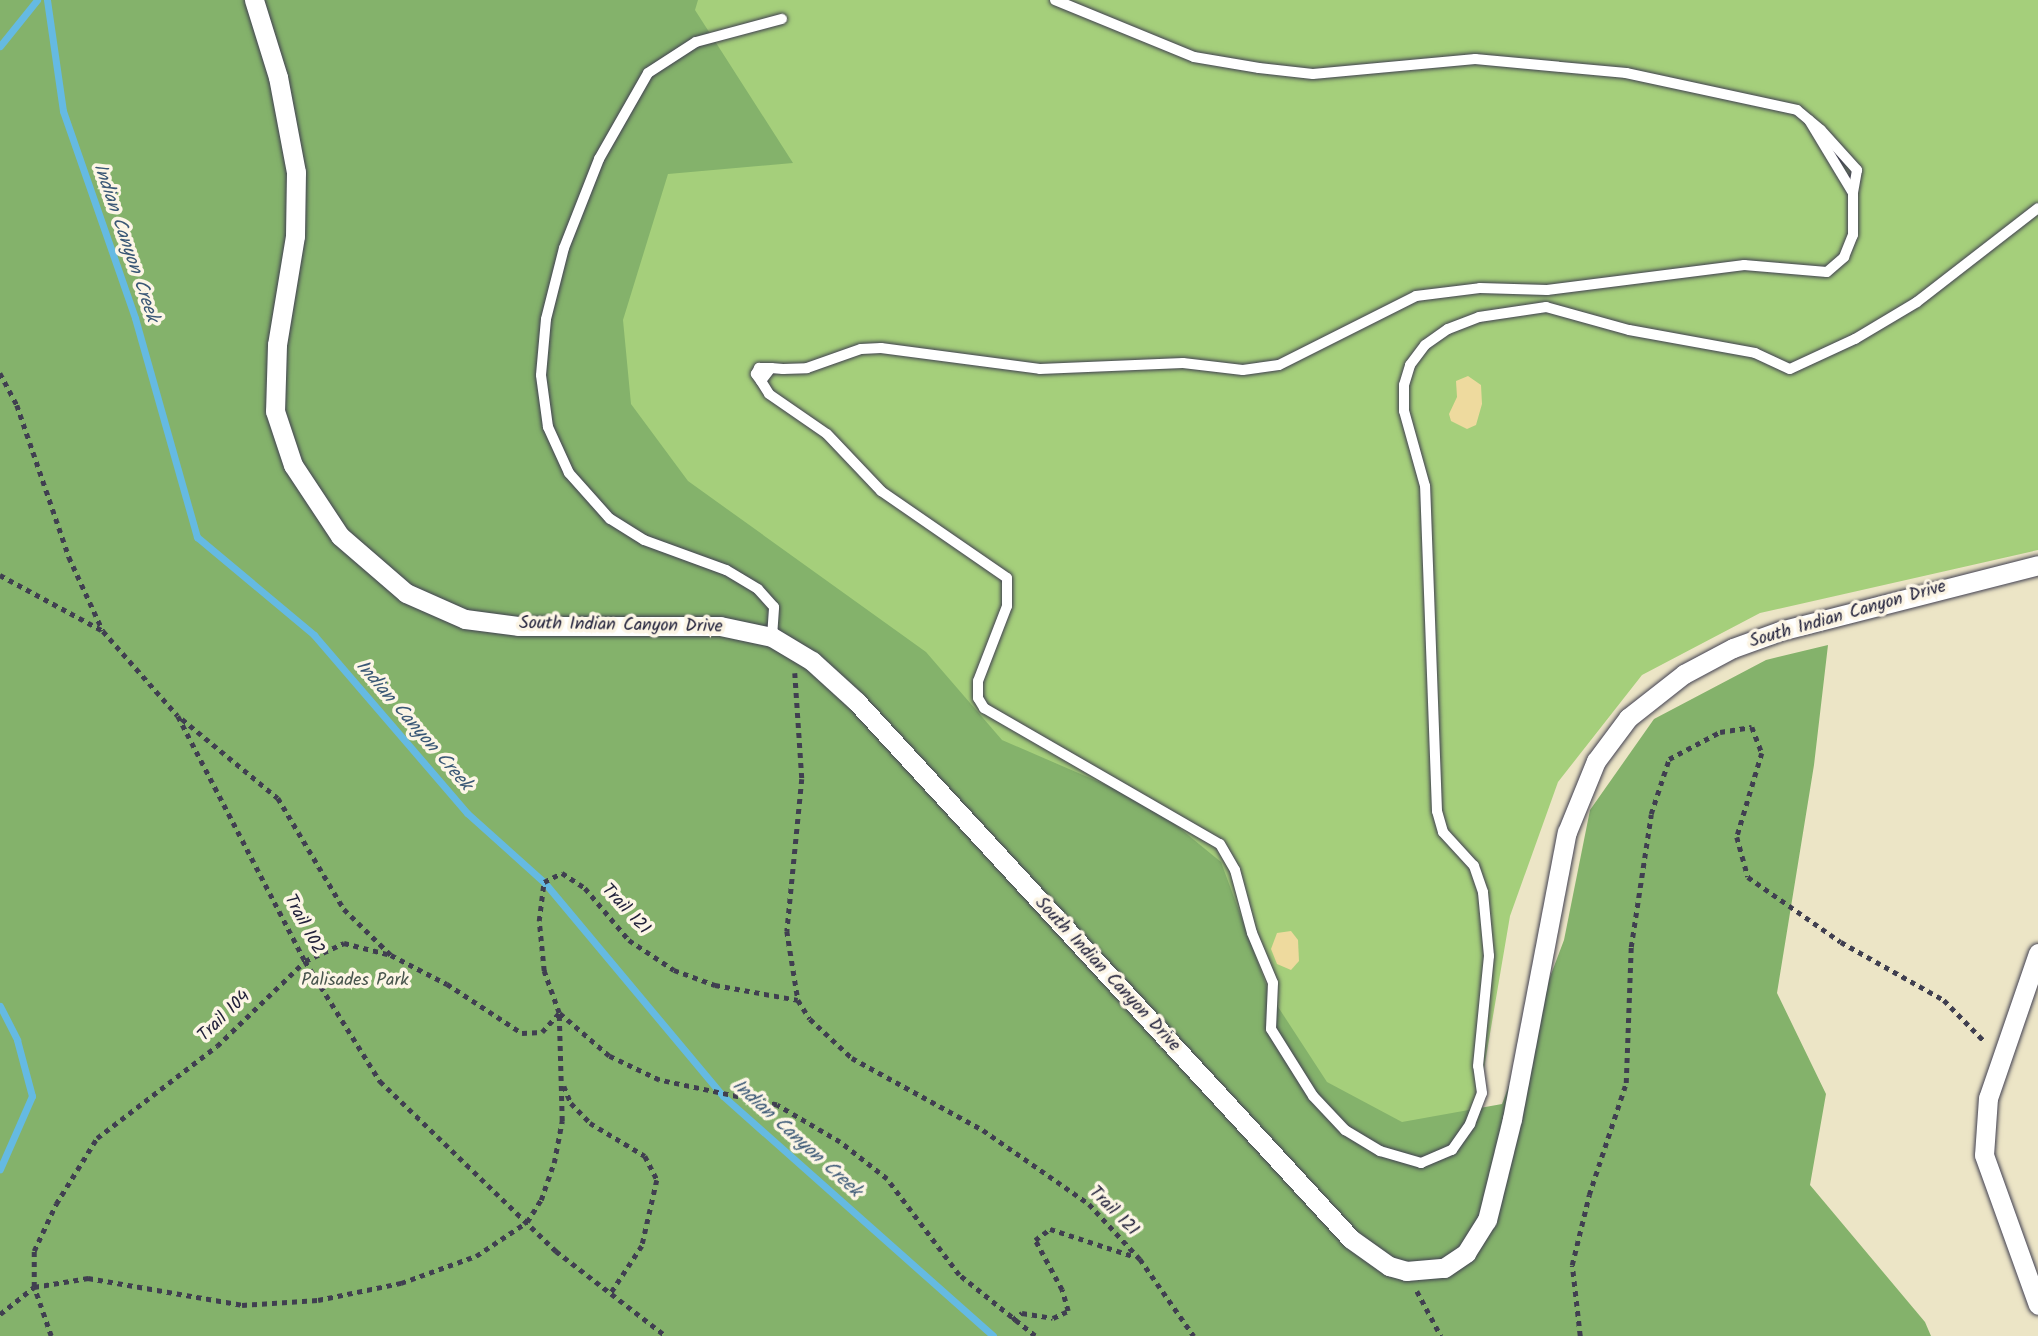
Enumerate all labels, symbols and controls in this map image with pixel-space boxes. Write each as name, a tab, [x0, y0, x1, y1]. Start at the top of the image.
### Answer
water label: Indian Canyon Creek	[87, 161, 163, 325]
street label: South Indian Canyon Drive	[1747, 577, 1949, 653]
street label: South Indian Canyon Drive	[519, 613, 723, 639]
water label: Indian Canyon Creek	[350, 656, 476, 796]
street label: Trail 121	[596, 880, 654, 940]
street label: Trail 102	[278, 891, 328, 959]
street label: South Indian Canyon Drive	[1030, 893, 1184, 1057]
park label: Palisades Park	[301, 970, 409, 992]
street label: Trail 104	[194, 987, 256, 1047]
water label: Indian Canyon Creek	[727, 1075, 865, 1203]
street label: Trail 121	[1084, 1183, 1142, 1241]

